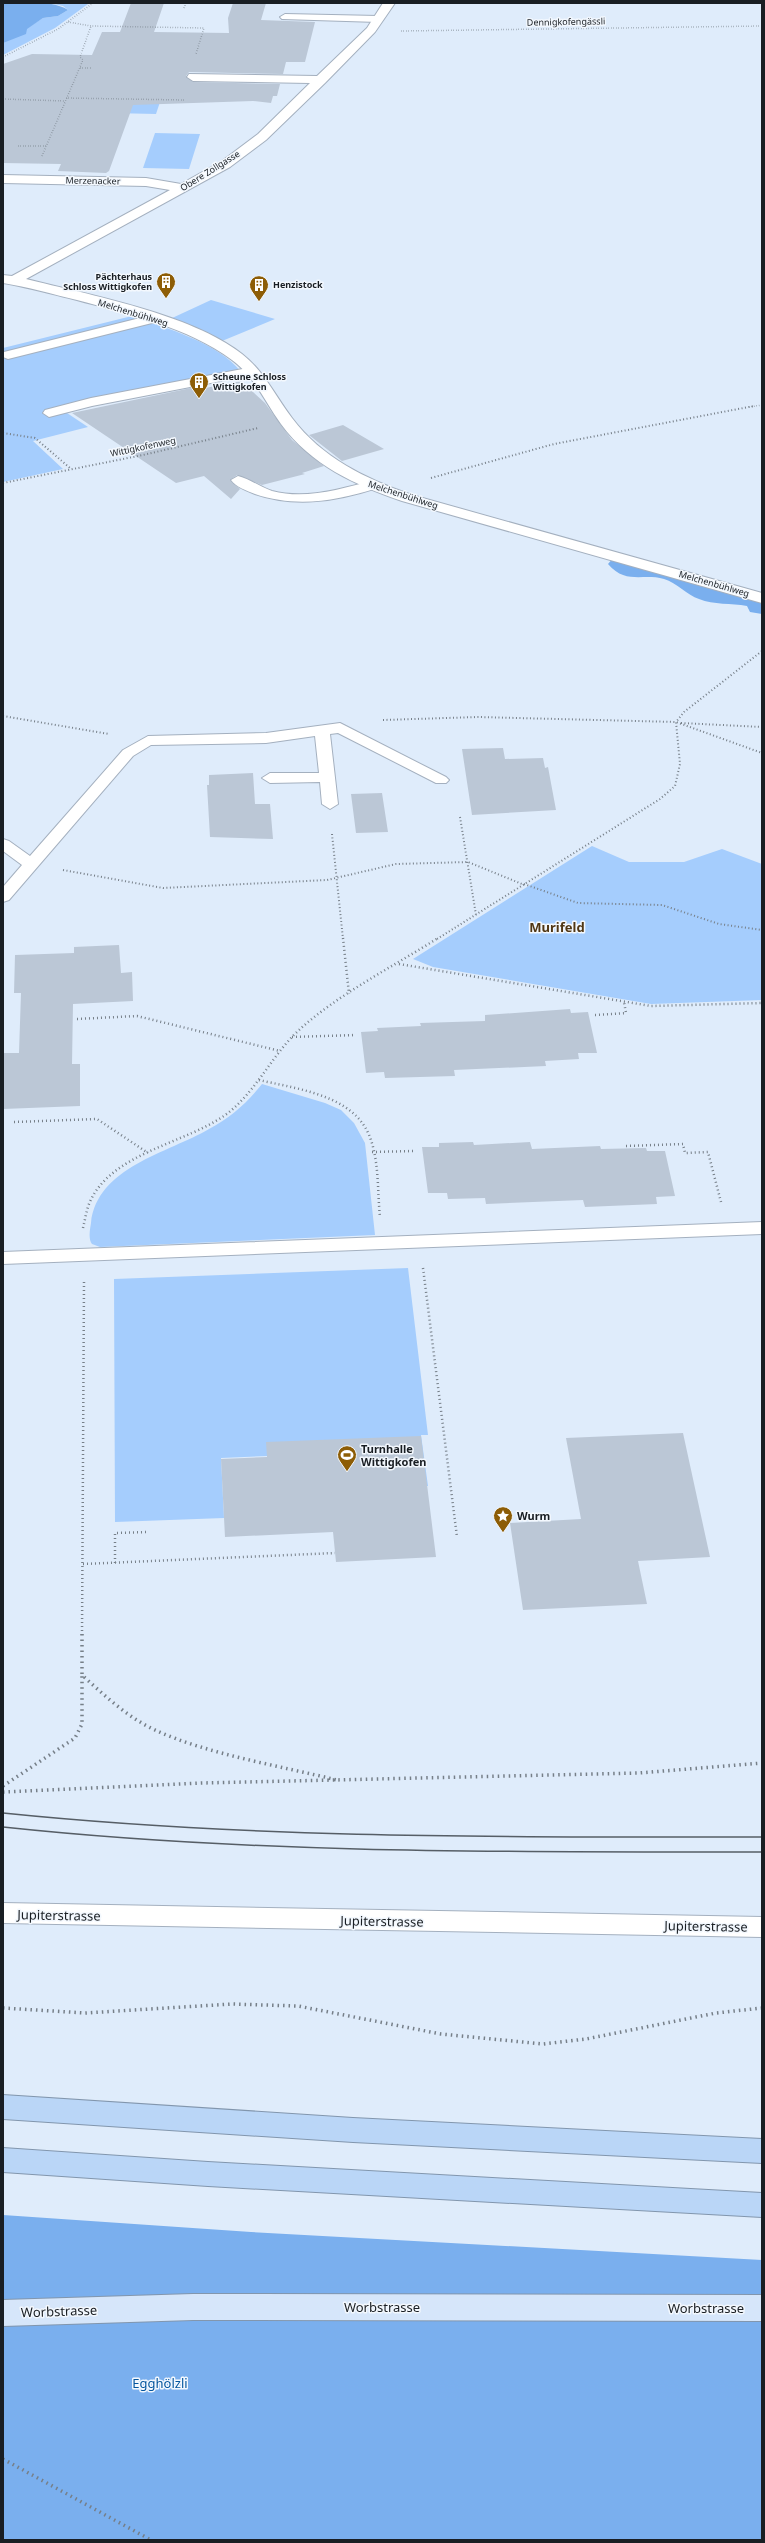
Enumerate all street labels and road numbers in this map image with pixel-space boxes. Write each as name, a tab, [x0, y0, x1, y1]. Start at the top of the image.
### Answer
street label: Dennigkofengässli	[527, 14, 605, 29]
street label: Obere Zollgasse	[177, 147, 242, 194]
street label: Merzenacker	[66, 174, 121, 187]
street label: Melchenbühlweg	[96, 296, 170, 329]
street label: Wittigkofenweg	[109, 433, 177, 460]
street label: Melchenbühlweg	[367, 477, 440, 512]
street label: Melchenbühlweg	[677, 567, 751, 600]
street label: Jupiterstrasse	[15, 1905, 101, 1925]
street label: Jupiterstrasse	[338, 1911, 424, 1931]
street label: Jupiterstrasse	[662, 1916, 748, 1936]
street label: Worbstrasse	[344, 2298, 420, 2316]
street label: Worbstrasse	[668, 2299, 744, 2317]
street label: Worbstrasse	[21, 2301, 97, 2321]

